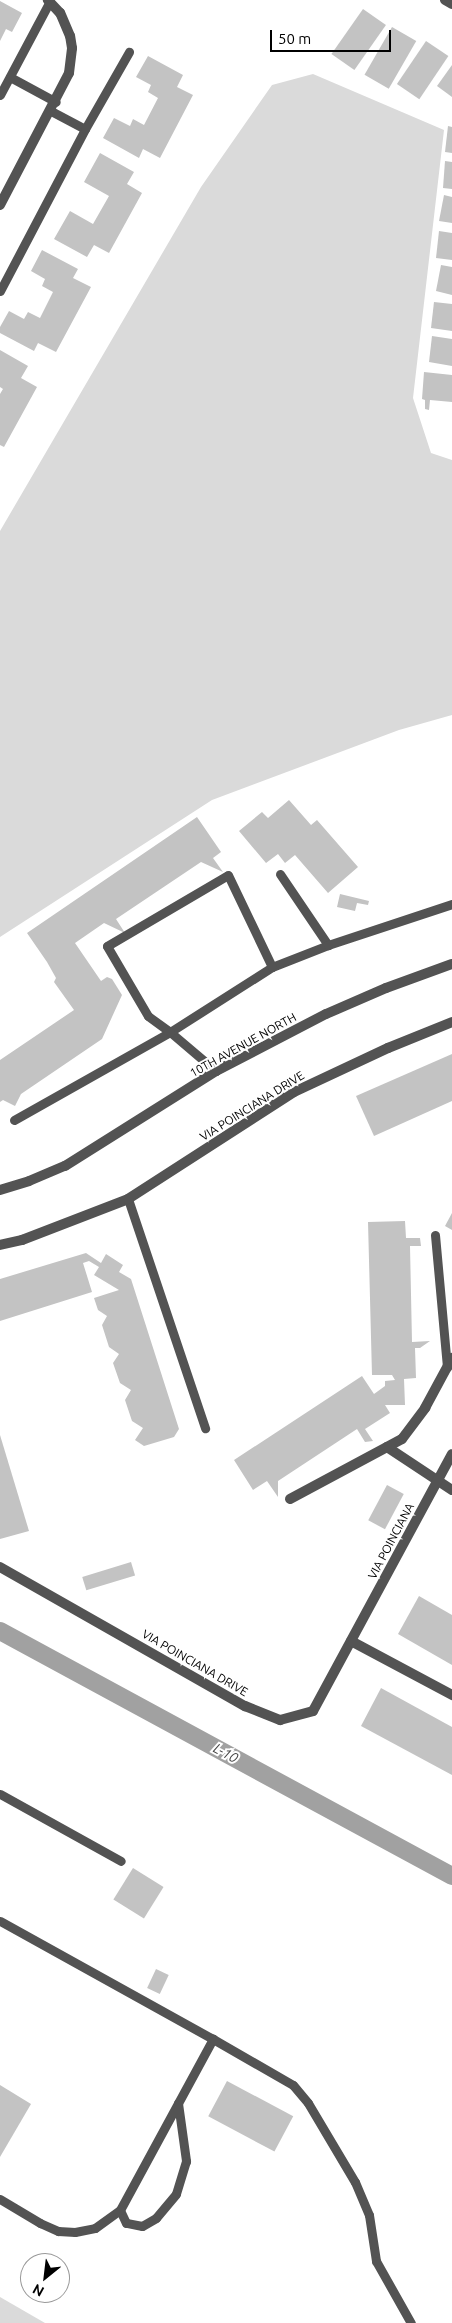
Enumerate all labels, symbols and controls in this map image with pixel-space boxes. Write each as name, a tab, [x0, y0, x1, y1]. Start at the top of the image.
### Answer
scale bar	[272, 20, 393, 52]
text: 50 m	[278, 30, 311, 47]
street label: 10TH AVENUE NORTH	[187, 1010, 299, 1080]
street label: VIA POINCIANA DRIVE	[197, 1068, 307, 1144]
street label: VIA POINCIANA	[365, 1501, 417, 1581]
street label: VIA POINCIANA DRIVE	[139, 1627, 251, 1699]
water label: L-10	[211, 1740, 241, 1766]
north arrow	[20, 2253, 70, 2303]
text: N	[30, 2281, 47, 2300]

